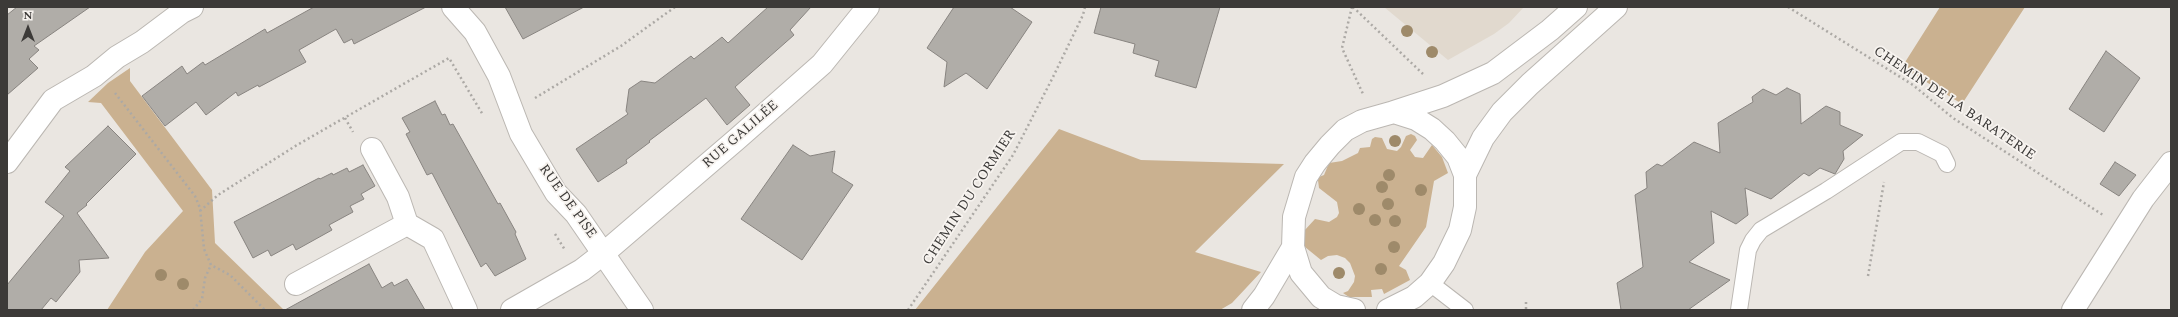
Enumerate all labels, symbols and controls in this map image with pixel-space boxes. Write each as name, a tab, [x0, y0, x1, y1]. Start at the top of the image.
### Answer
text: N	[24, 7, 32, 24]
north arrow	[8, 8, 48, 48]
street label: CHEMIN DE LA BARATERIE	[1870, 44, 2038, 164]
street label: RUE GALILÉE	[700, 97, 782, 173]
street label: CHEMIN DU CORMIER	[920, 127, 1020, 269]
street label: RUE DE PISE	[535, 162, 599, 242]

